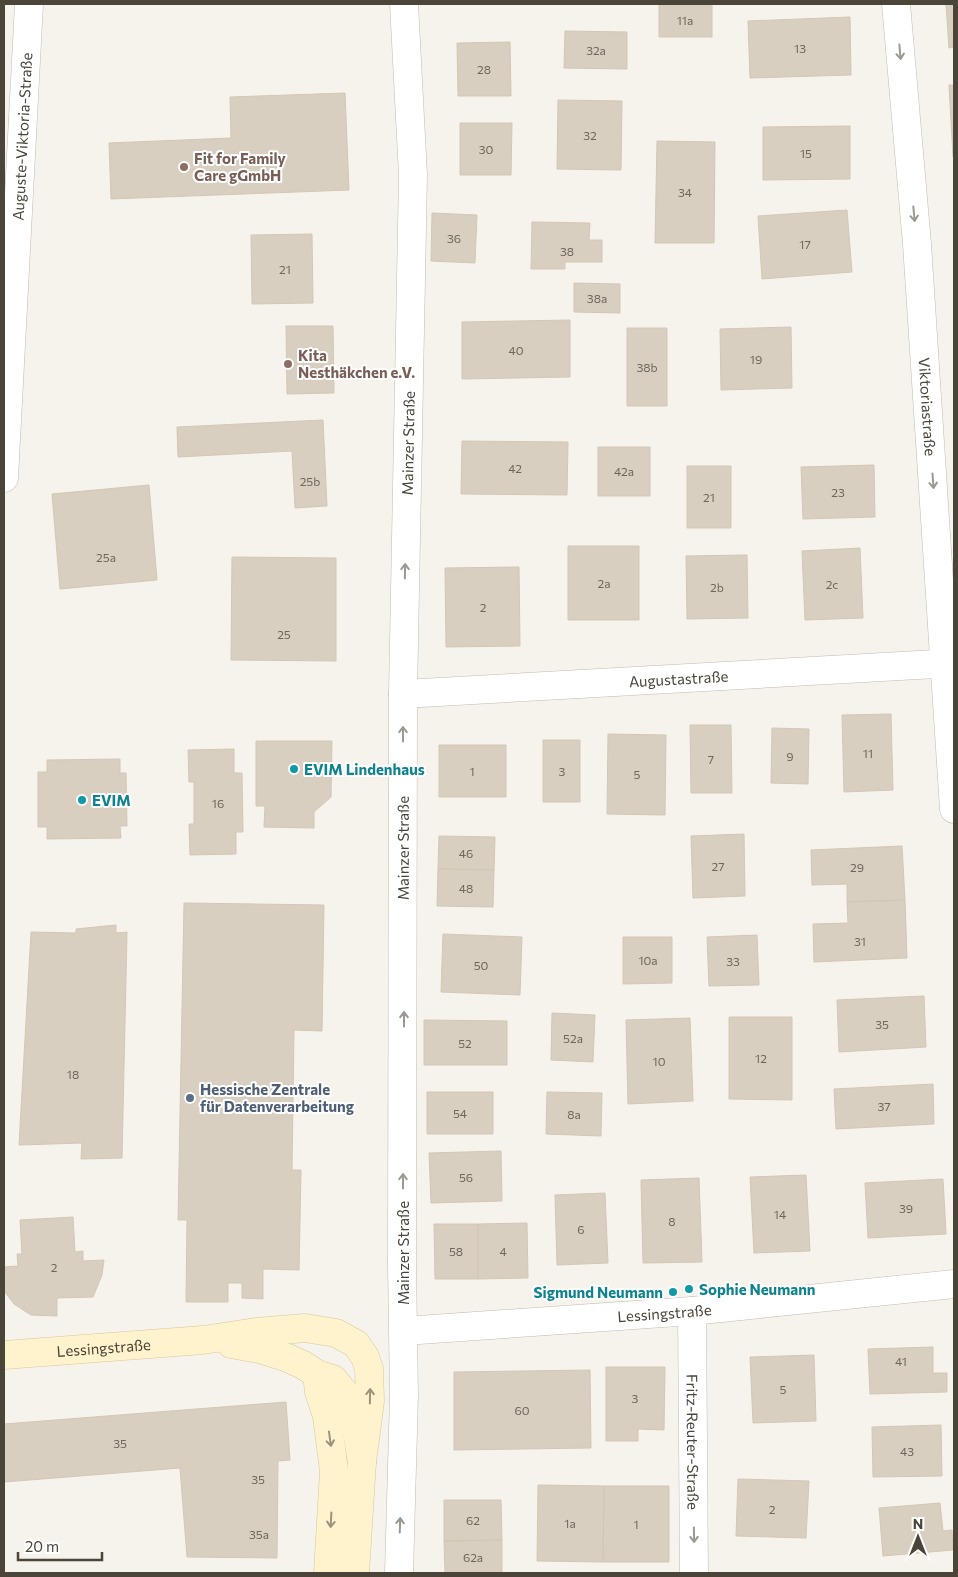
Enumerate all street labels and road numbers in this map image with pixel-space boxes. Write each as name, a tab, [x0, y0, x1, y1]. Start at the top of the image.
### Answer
street label: Auguste-Viktoria-Straße	[9, 52, 35, 221]
street label: Viktoriastraße	[915, 357, 940, 457]
street label: Mainzer Straße	[398, 391, 418, 495]
street label: Augustastraße	[628, 667, 729, 690]
street label: Mainzer Straße	[394, 796, 412, 900]
street label: Mainzer Straße	[394, 1201, 412, 1305]
street label: Lessingstraße	[617, 1300, 712, 1325]
street label: Lessingstraße	[56, 1335, 152, 1360]
street label: Fritz-Reuter-Straße	[683, 1374, 703, 1510]

